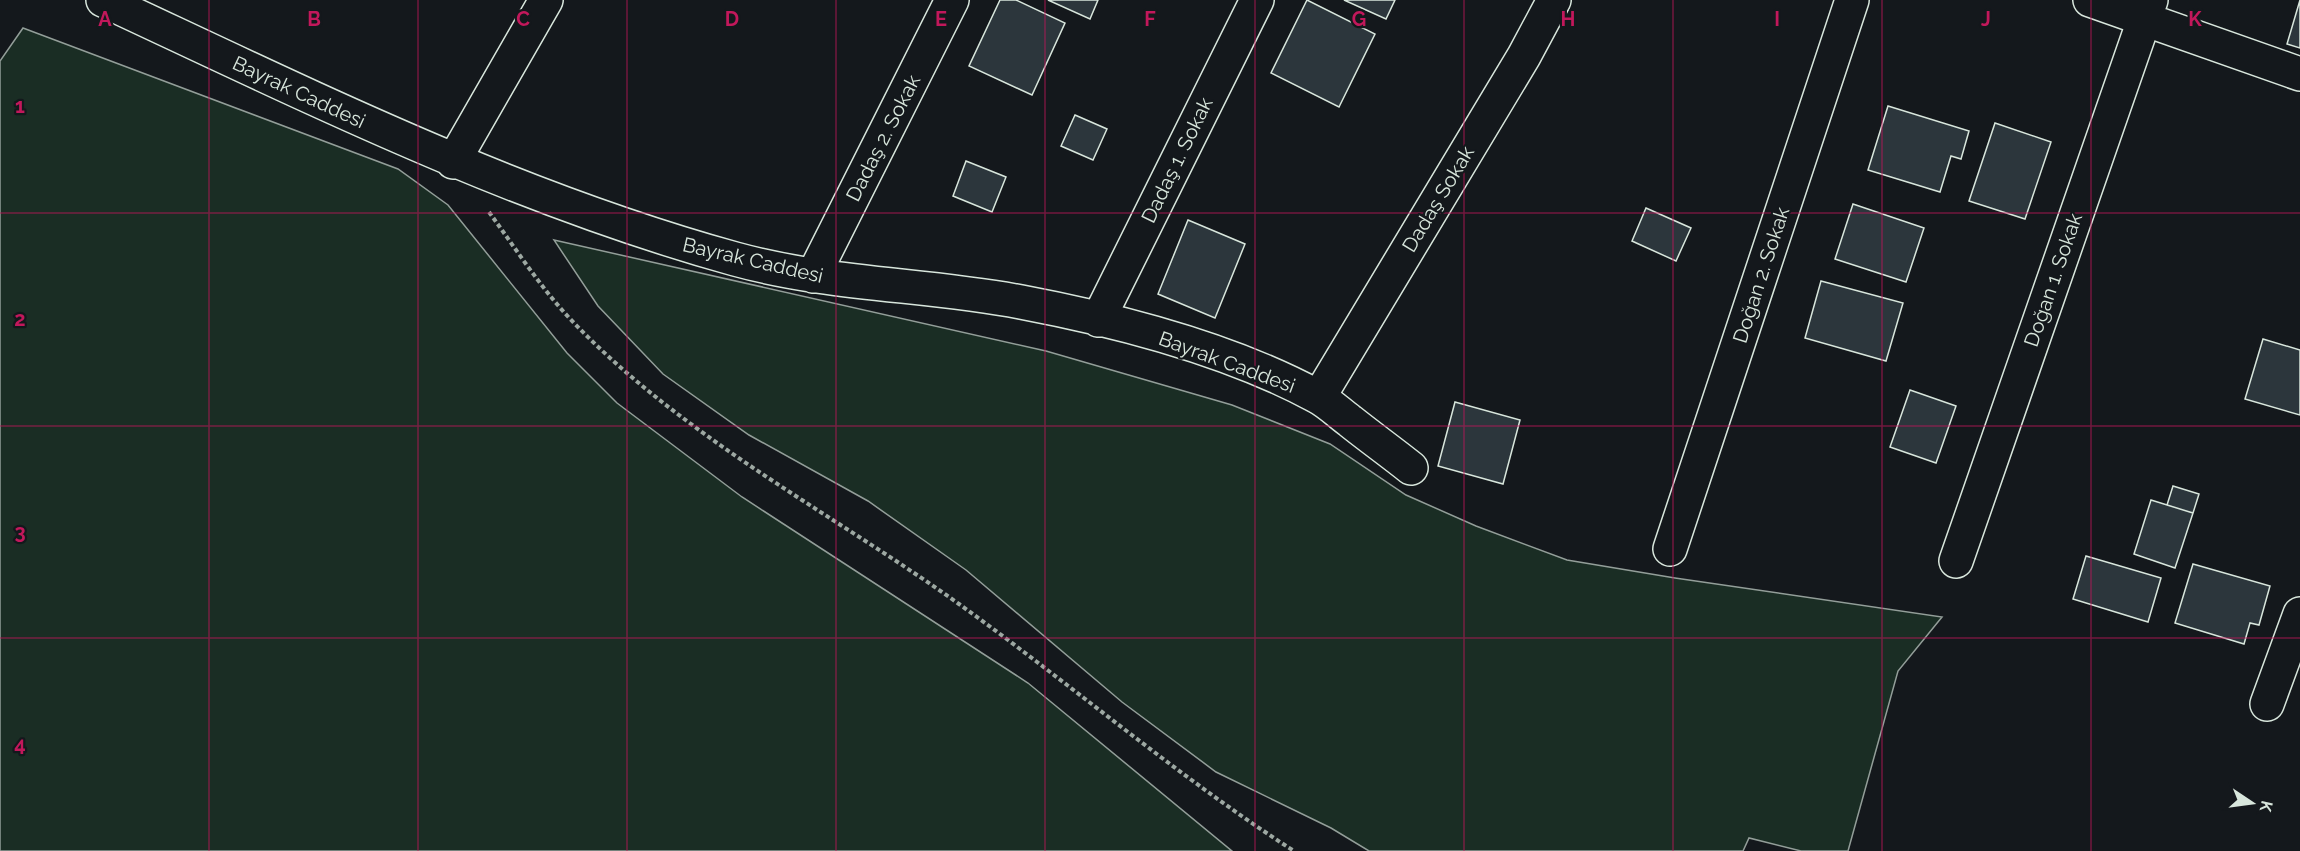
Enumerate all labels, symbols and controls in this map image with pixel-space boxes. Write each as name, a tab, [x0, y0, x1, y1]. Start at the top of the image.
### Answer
text: A	[98, 7, 112, 31]
text: B	[307, 7, 321, 31]
text: C	[516, 7, 530, 31]
text: D	[725, 7, 739, 31]
text: E	[935, 7, 947, 31]
text: F	[1144, 7, 1156, 31]
text: G	[1352, 7, 1366, 31]
text: H	[1561, 7, 1575, 31]
text: I	[1774, 7, 1780, 31]
text: J	[1981, 7, 1991, 31]
text: K	[2188, 7, 2202, 31]
street label: Bayrak Caddesi	[229, 51, 369, 133]
street label: Dadaş 2. Sokak	[841, 70, 925, 205]
street label: Dadaş 1. Sokak	[1136, 93, 1218, 227]
text: 1	[15, 94, 25, 118]
street label: Dadaş Sokak	[1397, 141, 1479, 256]
street label: Doğan 2. Sokak	[1728, 204, 1794, 346]
street label: Doğan 1. Sokak	[2019, 210, 2087, 350]
street label: Bayrak Caddesi	[680, 232, 826, 288]
text: 2	[14, 307, 26, 331]
street label: Bayrak Caddesi	[1155, 326, 1299, 398]
text: 3	[14, 520, 26, 544]
text: 4	[14, 732, 26, 756]
north arrow	[2222, 773, 2282, 833]
text: K	[2256, 799, 2277, 814]

